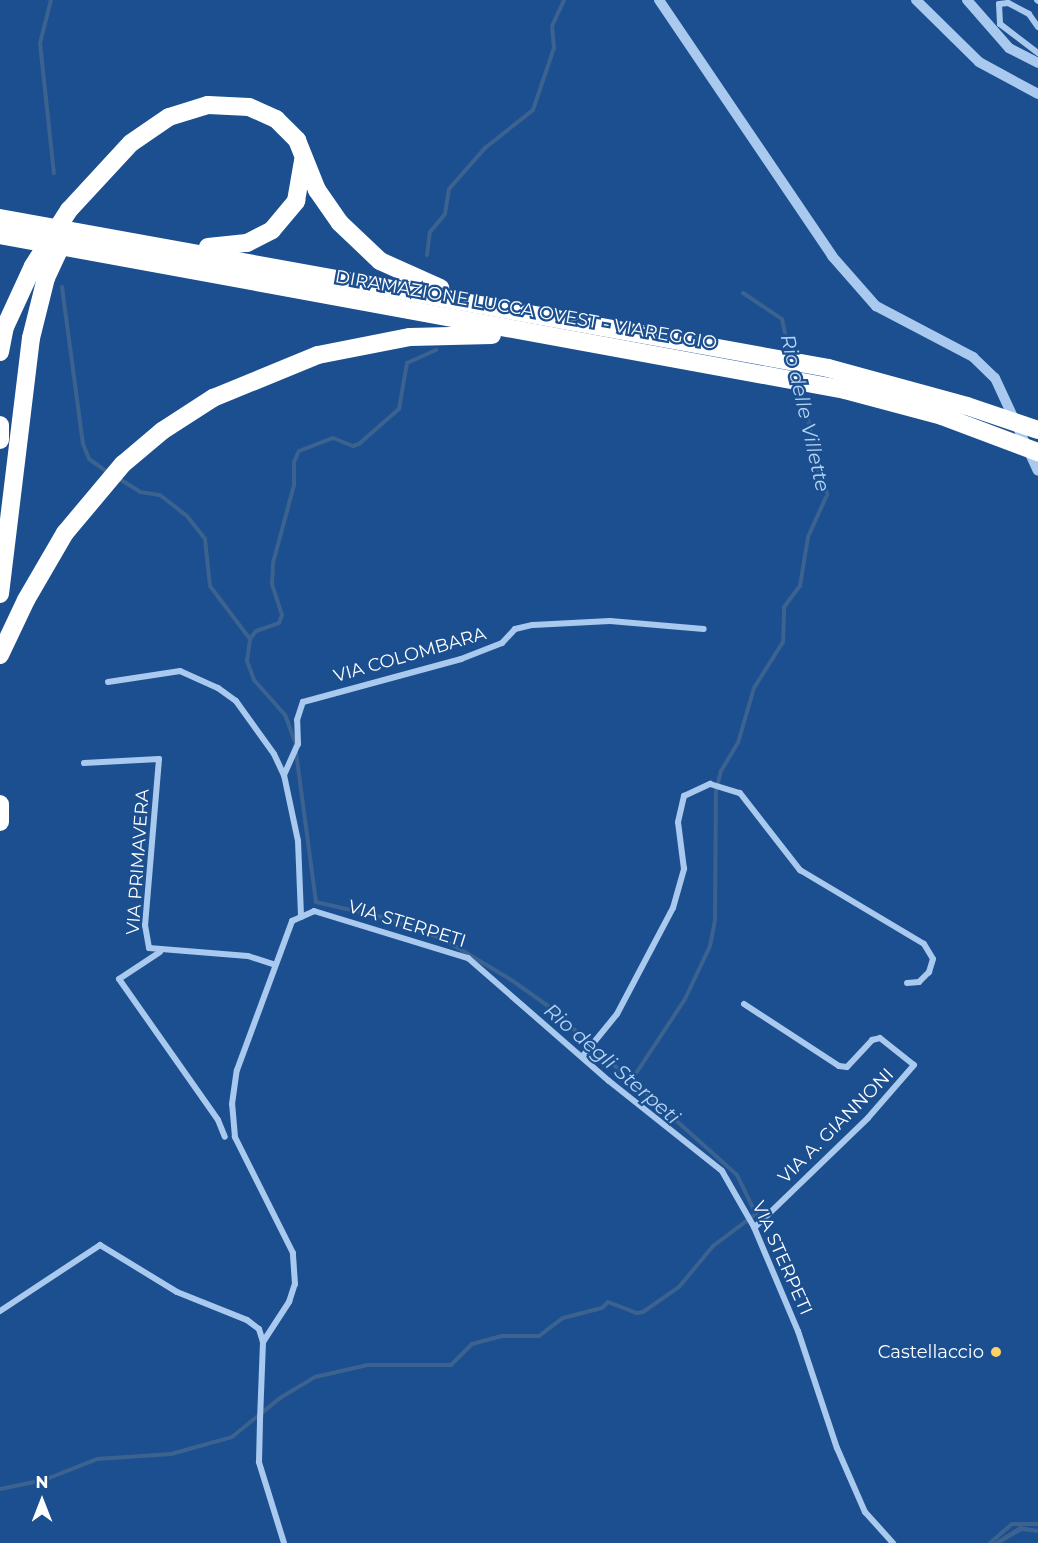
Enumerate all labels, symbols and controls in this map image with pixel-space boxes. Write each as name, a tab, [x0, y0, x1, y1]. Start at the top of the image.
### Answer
street label: DIRAMAZIONE LUCCA OVEST - VIAREGGIO	[333, 266, 719, 354]
water label: Rio delle Villette	[775, 332, 835, 494]
street label: VIA COLOMBARA	[331, 623, 489, 687]
street label: VIA PRIMAVERA	[122, 788, 154, 936]
street label: VIA STERPETI	[345, 896, 469, 952]
water label: Rio degli Sterpeti	[539, 998, 685, 1130]
street label: VIA A. GIANNONI	[774, 1064, 898, 1188]
street label: VIA STERPETI	[747, 1198, 817, 1318]
place label: Castellaccio	[878, 1341, 984, 1363]
marker: Castellaccio	[989, 1345, 1003, 1359]
north arrow	[12, 1471, 72, 1531]
text: N	[36, 1473, 48, 1492]

